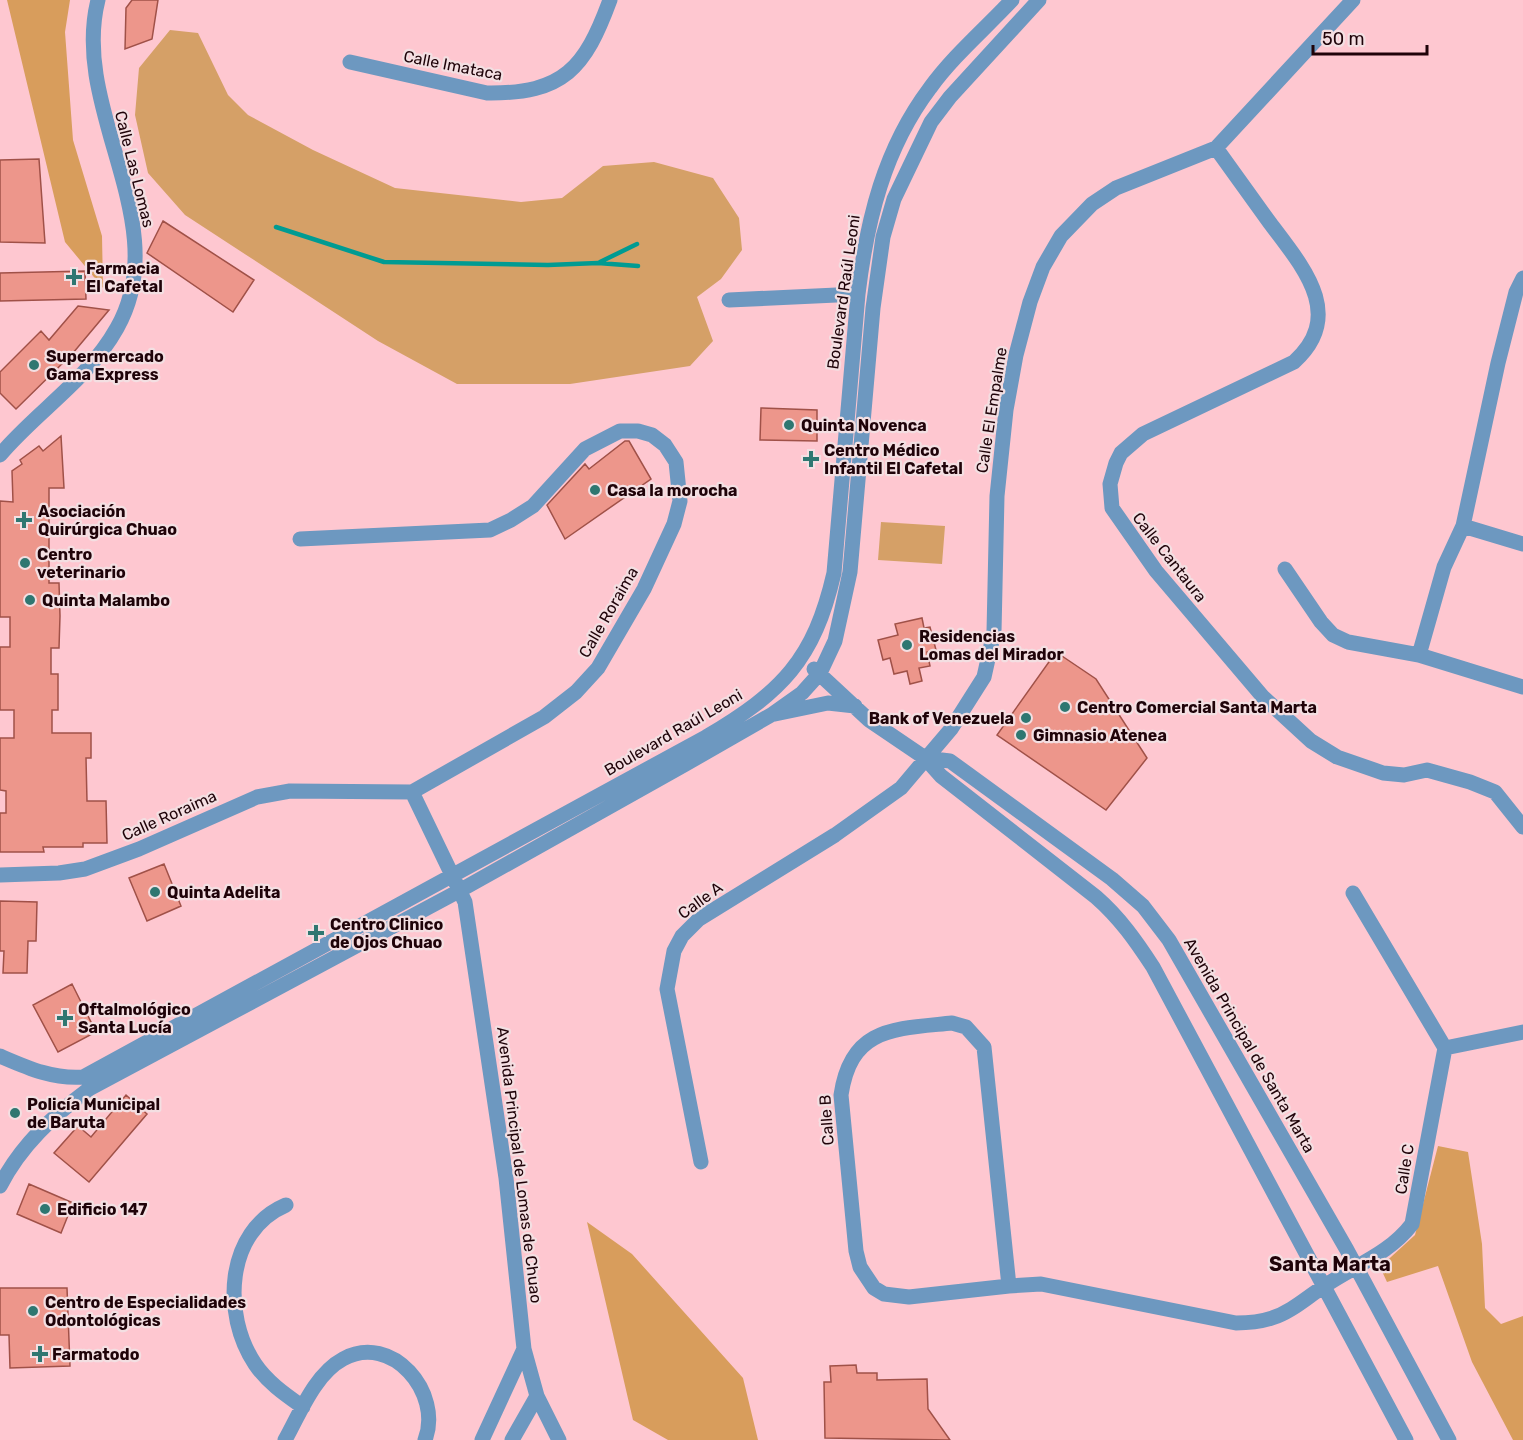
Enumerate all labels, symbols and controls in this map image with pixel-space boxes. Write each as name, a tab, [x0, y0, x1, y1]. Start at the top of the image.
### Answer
scale bar	[1313, 18, 1427, 56]
text: 50 m	[1322, 28, 1365, 50]
street label: Calle Imataca	[402, 47, 504, 84]
street label: Calle Las Lomas	[111, 109, 158, 229]
street label: Boulevard Raúl Leoni	[823, 213, 864, 371]
place label: Farmacia El Cafetal	[86, 259, 163, 296]
marker: Farmacia El Cafetal	[67, 270, 81, 284]
street label: Calle El Empalme	[972, 346, 1011, 474]
place label: Supermercado Gama Express	[46, 347, 164, 384]
marker: Supermercado Gama Express	[27, 358, 41, 372]
place label: Quinta Novenca	[801, 416, 927, 435]
marker: Quinta Novenca	[782, 418, 796, 432]
place label: Centro Médico Infantil El Cafetal	[824, 441, 963, 478]
marker: Centro Médico Infantil El Cafetal	[802, 450, 820, 468]
place label: Casa la morocha	[607, 481, 737, 500]
marker: Casa la morocha	[588, 483, 602, 497]
place label: Asociación Quirúrgica Chuao	[38, 502, 177, 539]
street label: Calle Cantaura	[1129, 509, 1211, 606]
marker: Asociación Quirúrgica Chuao	[15, 511, 33, 529]
place label: Centro veterinario	[37, 545, 126, 582]
marker: Centro veterinario	[18, 556, 32, 570]
street label: Calle Roraima	[575, 564, 642, 661]
place label: Quinta Malambo	[42, 591, 170, 610]
marker: Quinta Malambo	[23, 593, 37, 607]
place label: Residencias Lomas del Mirador	[919, 627, 1064, 664]
marker: Residencias Lomas del Mirador	[900, 638, 914, 652]
street label: Boulevard Raúl Leoni	[601, 685, 746, 780]
place label: Centro Comercial Santa Marta	[1077, 698, 1317, 717]
marker: Centro Comercial Santa Marta	[1058, 700, 1072, 714]
place label: Bank of Venezuela	[869, 709, 1014, 728]
marker: Bank of Venezuela	[1019, 711, 1033, 725]
place label: Gimnasio Atenea	[1033, 726, 1167, 745]
marker: Gimnasio Atenea	[1014, 728, 1028, 742]
street label: Calle Roraima	[119, 786, 219, 845]
street label: Calle A	[674, 878, 727, 923]
place label: Quinta Adelita	[167, 883, 280, 902]
marker: Quinta Adelita	[148, 885, 162, 899]
place label: Centro Clinico de Ojos Chuao	[330, 915, 443, 952]
marker: Centro Clinico de Ojos Chuao	[307, 924, 325, 942]
street label: Avenida Principal de Santa Marta	[1180, 934, 1319, 1156]
place label: Oftalmológico Santa Lucía	[78, 1000, 191, 1037]
marker: Oftalmológico Santa Lucía	[56, 1009, 74, 1027]
street label: Avenida Principal de Lomas de Chuao	[493, 1026, 546, 1304]
street label: Calle B	[815, 1094, 838, 1146]
place label: Policía Municipal de Baruta	[27, 1095, 160, 1132]
marker: Policía Municipal de Baruta	[8, 1106, 22, 1120]
street label: Calle C	[1391, 1142, 1418, 1196]
place label: Edificio 147	[57, 1200, 148, 1219]
marker: Edificio 147	[38, 1202, 52, 1216]
district label: Santa Marta	[1269, 1252, 1391, 1276]
place label: Centro de Especialidades Odontológicas	[45, 1293, 246, 1330]
marker: Centro de Especialidades Odontológicas	[26, 1304, 40, 1318]
place label: Farmatodo	[52, 1345, 140, 1364]
marker: Farmatodo	[33, 1347, 47, 1361]

